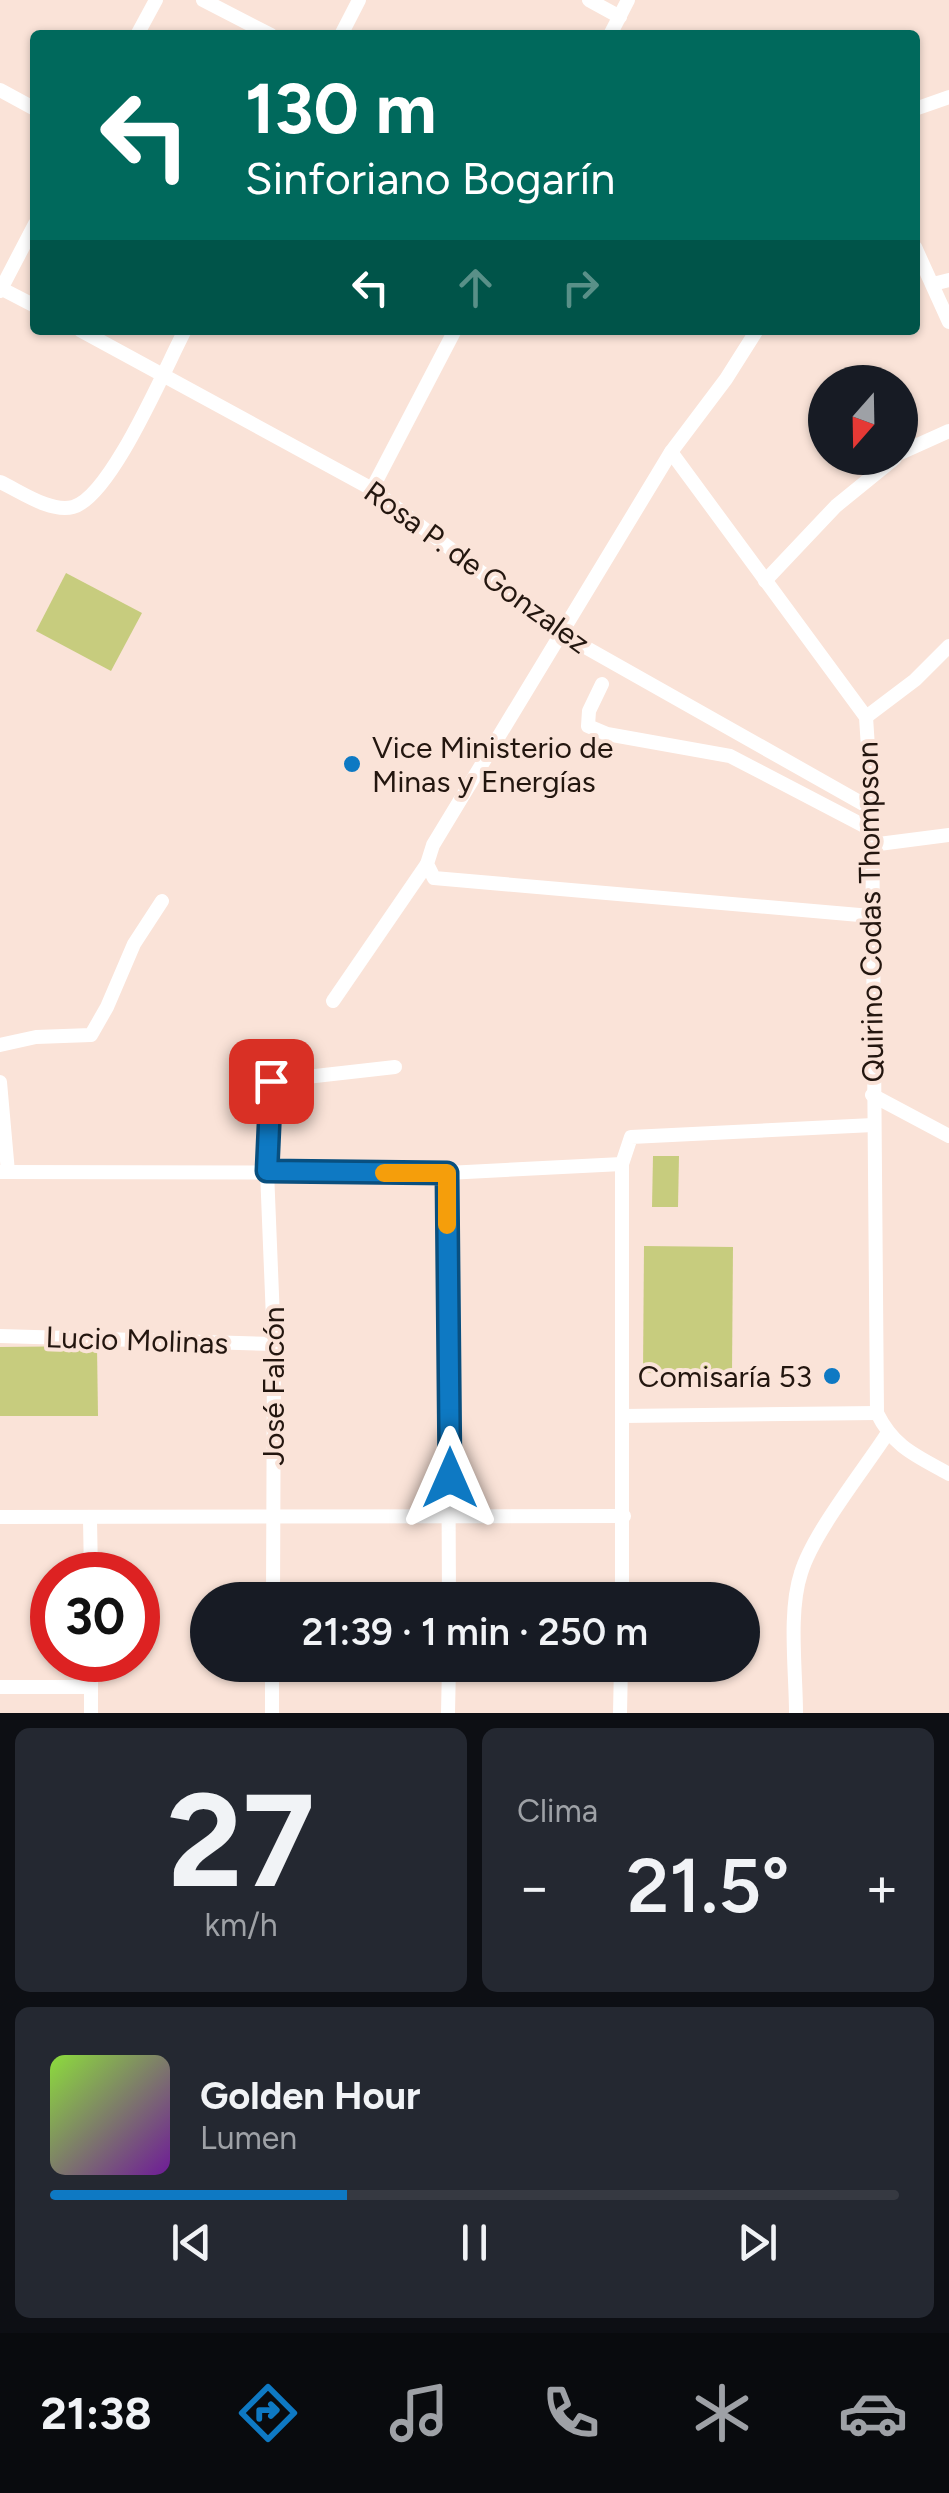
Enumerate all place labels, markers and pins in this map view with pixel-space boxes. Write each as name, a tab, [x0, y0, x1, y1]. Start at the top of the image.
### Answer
place label: Vice Ministerio de Minas y Energías	[372, 729, 613, 800]
marker: Vice Ministerio de Minas y Energías	[341, 753, 363, 775]
pin	[229, 1039, 314, 1124]
place label: Comisaría 53	[638, 1358, 812, 1395]
marker: Comisaría 53	[821, 1365, 843, 1387]

